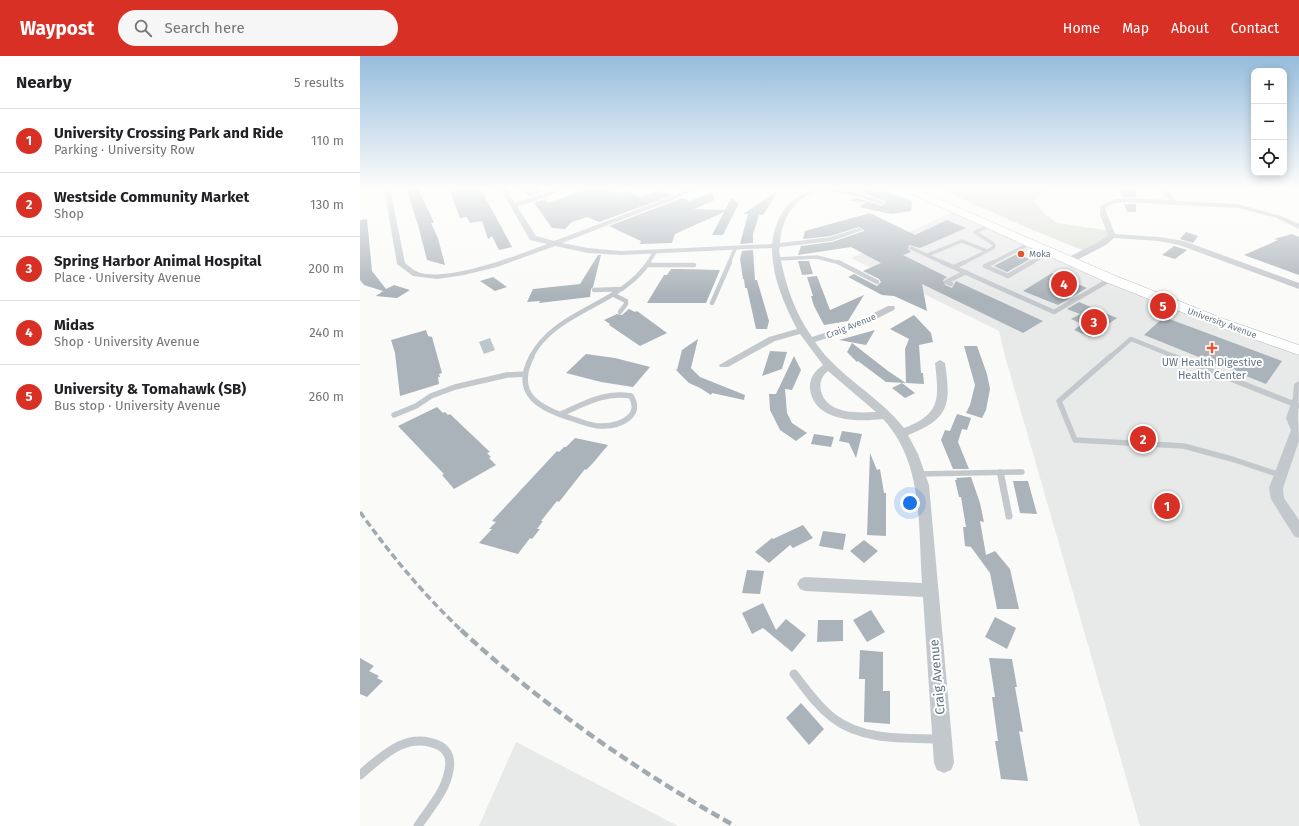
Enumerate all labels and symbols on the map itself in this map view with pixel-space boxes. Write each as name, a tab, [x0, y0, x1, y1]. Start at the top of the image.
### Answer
marker: Moka	[1016, 249, 1026, 259]
place label: Moka	[1029, 249, 1051, 259]
pin: 4	[1051, 269, 1077, 299]
pin: 5	[1150, 291, 1176, 321]
street label: University Avenue	[1186, 306, 1258, 340]
pin: 3	[1081, 307, 1107, 337]
street label: Craig Avenue	[825, 312, 877, 340]
marker: UW Health Digestive Health Center	[1206, 342, 1218, 354]
place label: UW Health Digestive Health Center	[1162, 356, 1262, 382]
pin: 2	[1130, 424, 1156, 454]
pin: 1	[1154, 491, 1180, 521]
your location	[900, 493, 920, 513]
street label: Craig Avenue	[926, 639, 948, 715]

